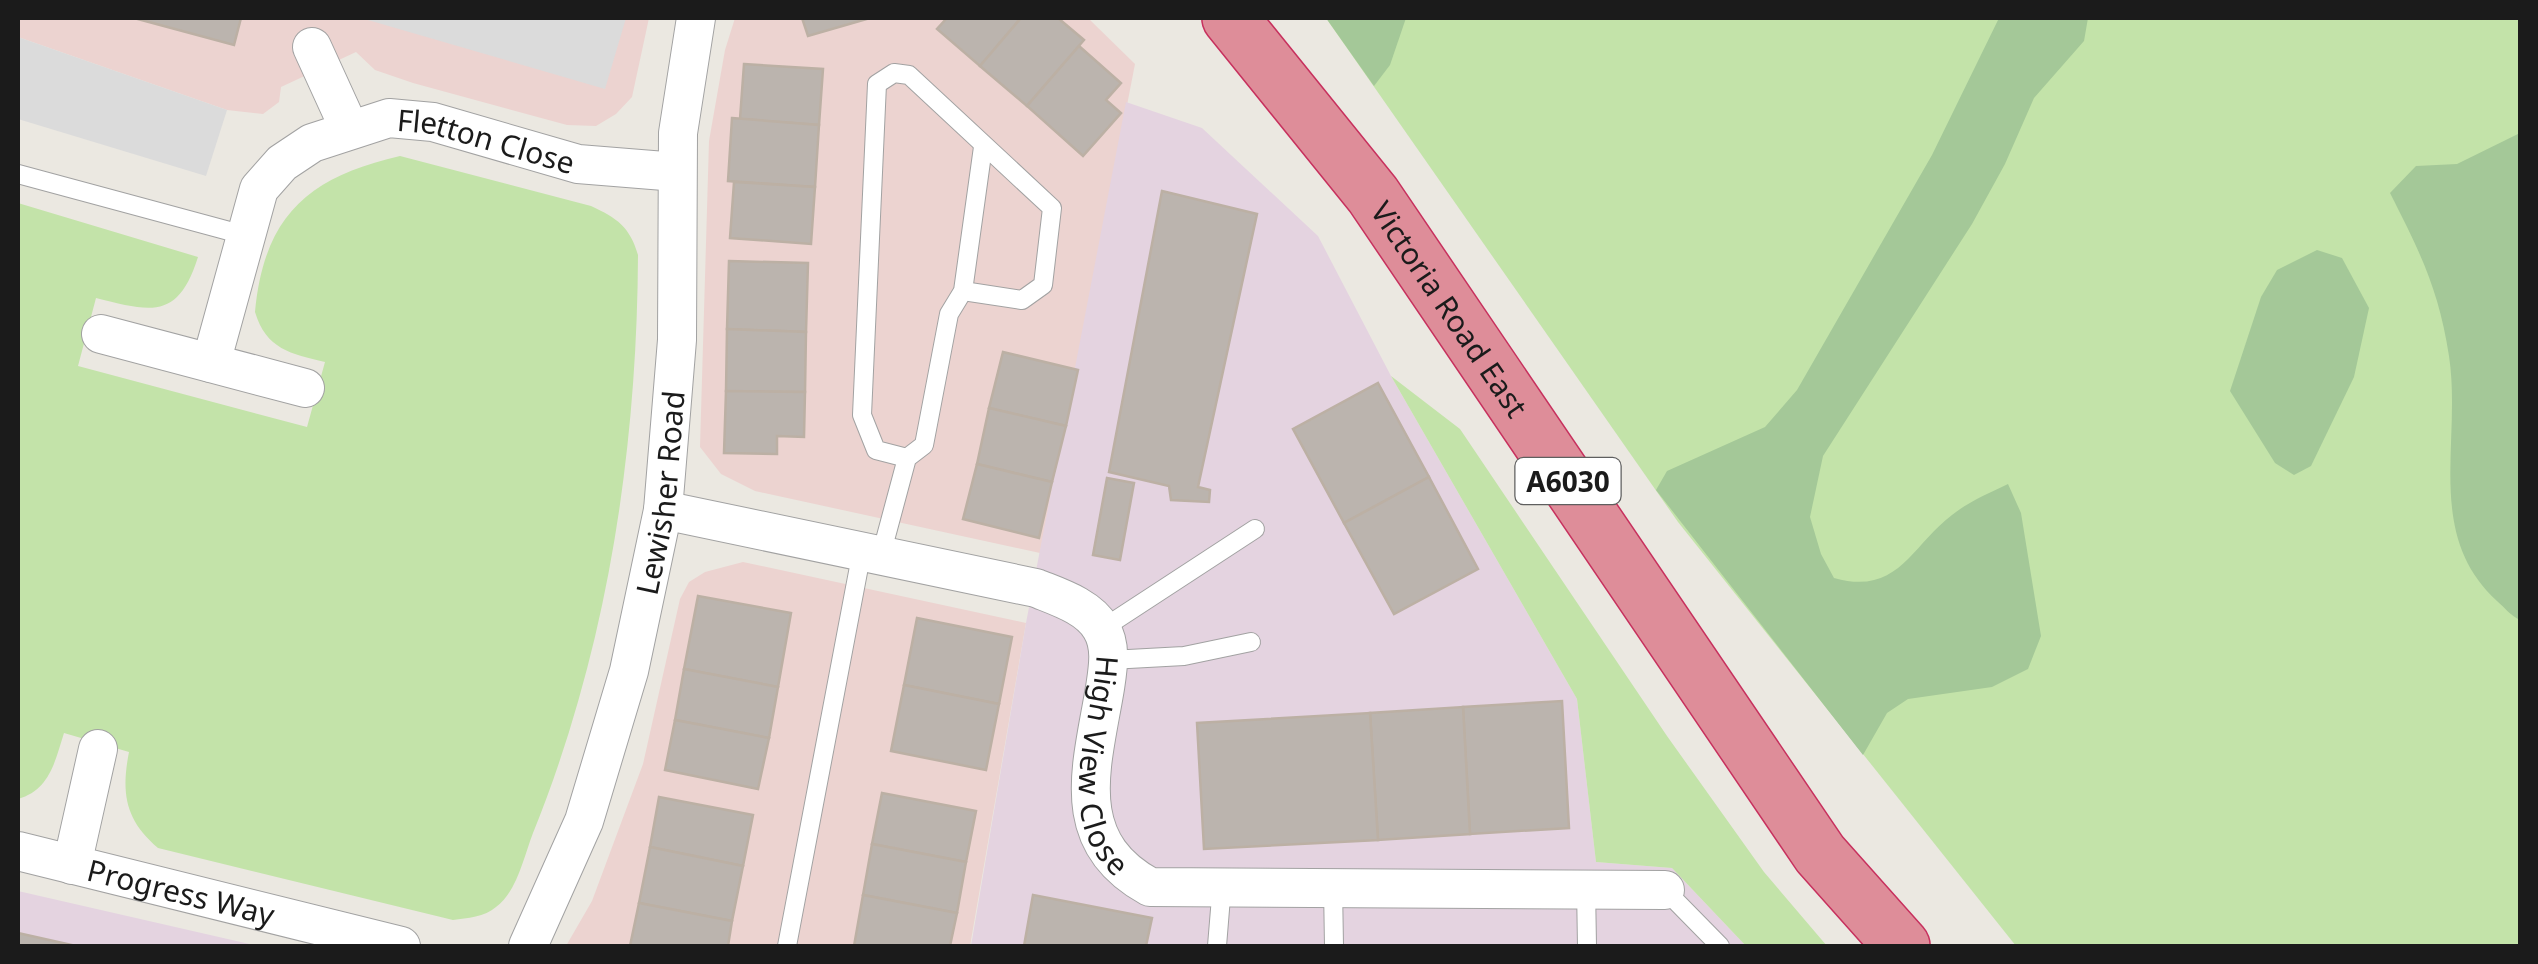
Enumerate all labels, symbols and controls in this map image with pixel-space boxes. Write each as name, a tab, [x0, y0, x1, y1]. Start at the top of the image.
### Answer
street label: Fletton Close	[396, 98, 580, 183]
street label: Victoria Road East	[1362, 193, 1538, 425]
street label: Lewisher Road	[625, 389, 693, 598]
road number: A6030	[1516, 458, 1620, 504]
street label: High View Close	[1070, 654, 1139, 884]
street label: Progress Way	[83, 849, 280, 935]

